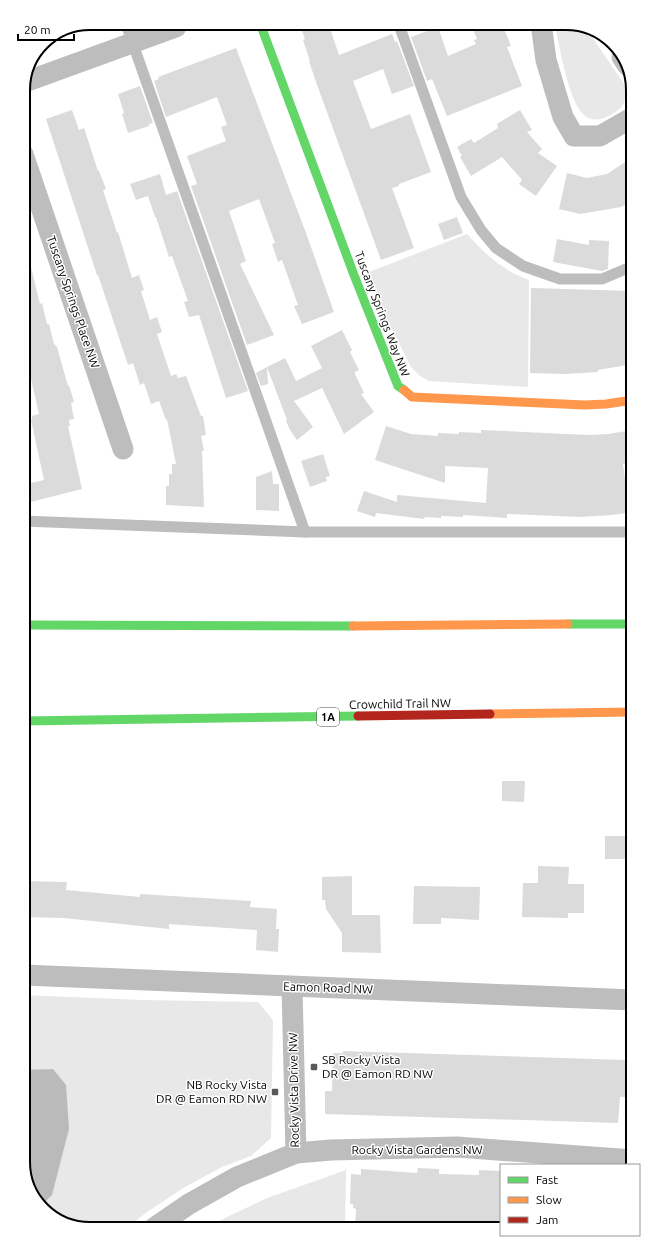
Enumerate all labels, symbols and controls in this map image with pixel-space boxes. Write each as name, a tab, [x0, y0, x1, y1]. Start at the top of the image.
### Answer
scale bar	[18, 16, 74, 42]
text: 20 m	[24, 23, 51, 36]
street label: Tuscany Springs Place NW	[45, 234, 102, 370]
street label: Tuscany Springs Way NW	[353, 249, 412, 378]
street label: Crowchild Trail NW	[349, 696, 451, 711]
road number: 1A	[317, 708, 339, 726]
street label: Eamon Road NW	[283, 979, 373, 996]
street label: Rocky Vista Drive NW	[286, 1032, 301, 1148]
place label: SB Rocky Vista DR @ Eamon RD NW	[322, 1053, 433, 1080]
marker: SB Rocky Vista DR @ Eamon RD NW	[309, 1062, 319, 1072]
place label: NB Rocky Vista DR @ Eamon RD NW	[156, 1078, 267, 1105]
marker: NB Rocky Vista DR @ Eamon RD NW	[270, 1087, 280, 1097]
street label: Rocky Vista Gardens NW	[351, 1143, 483, 1156]
legend	[500, 1164, 640, 1236]
text: Fast	[536, 1173, 558, 1186]
text: Slow	[536, 1193, 562, 1206]
text: Jam	[536, 1213, 558, 1226]

